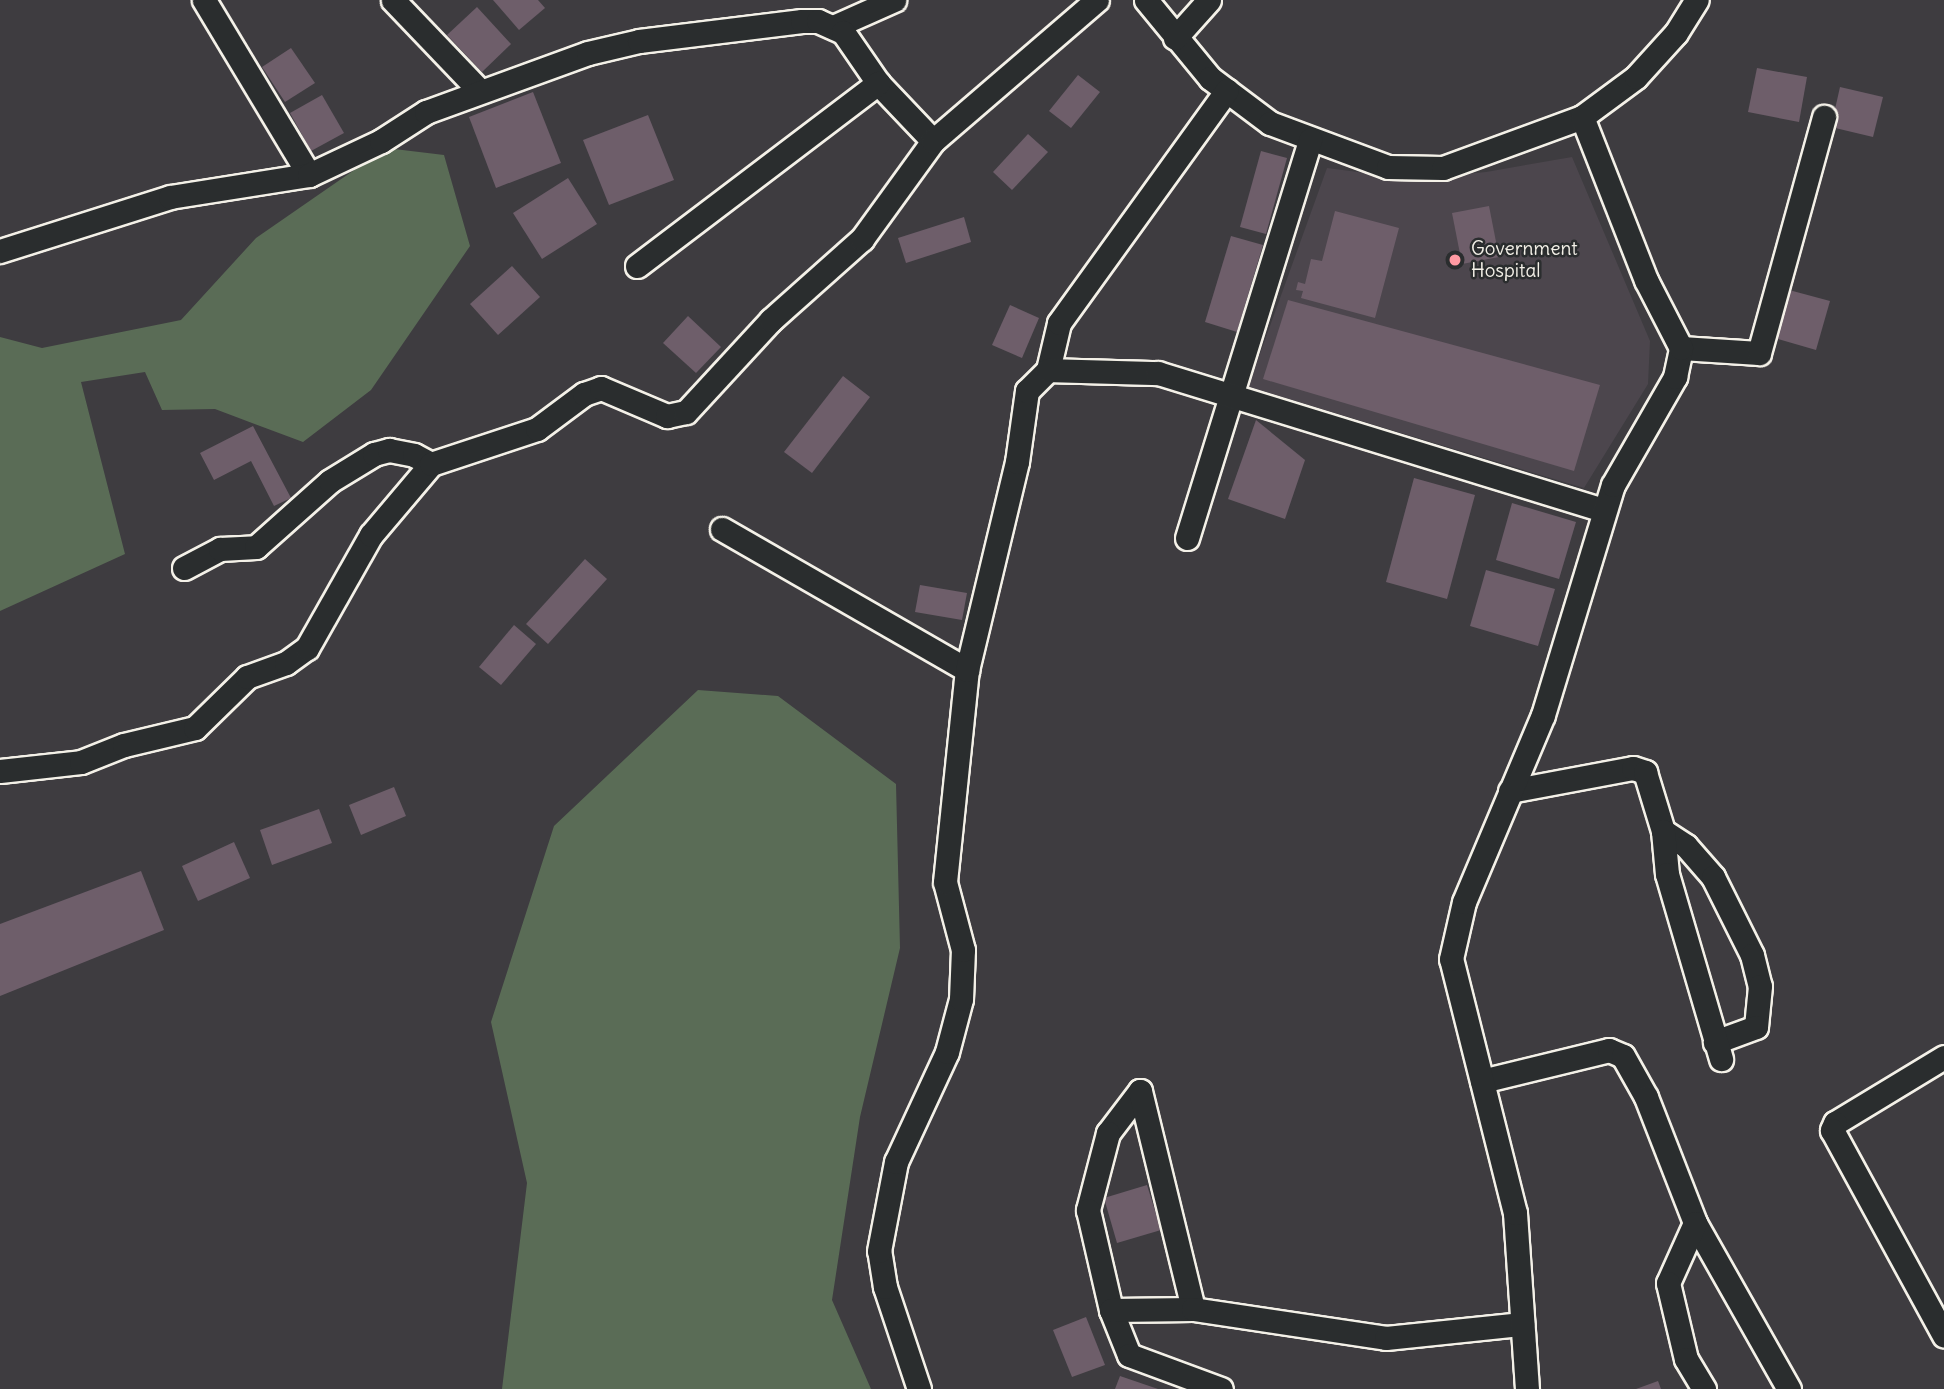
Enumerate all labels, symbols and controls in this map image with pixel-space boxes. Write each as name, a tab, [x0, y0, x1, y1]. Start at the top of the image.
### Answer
place label: Government Hospital	[1471, 238, 1578, 282]
marker: Government Hospital	[1445, 250, 1465, 270]

